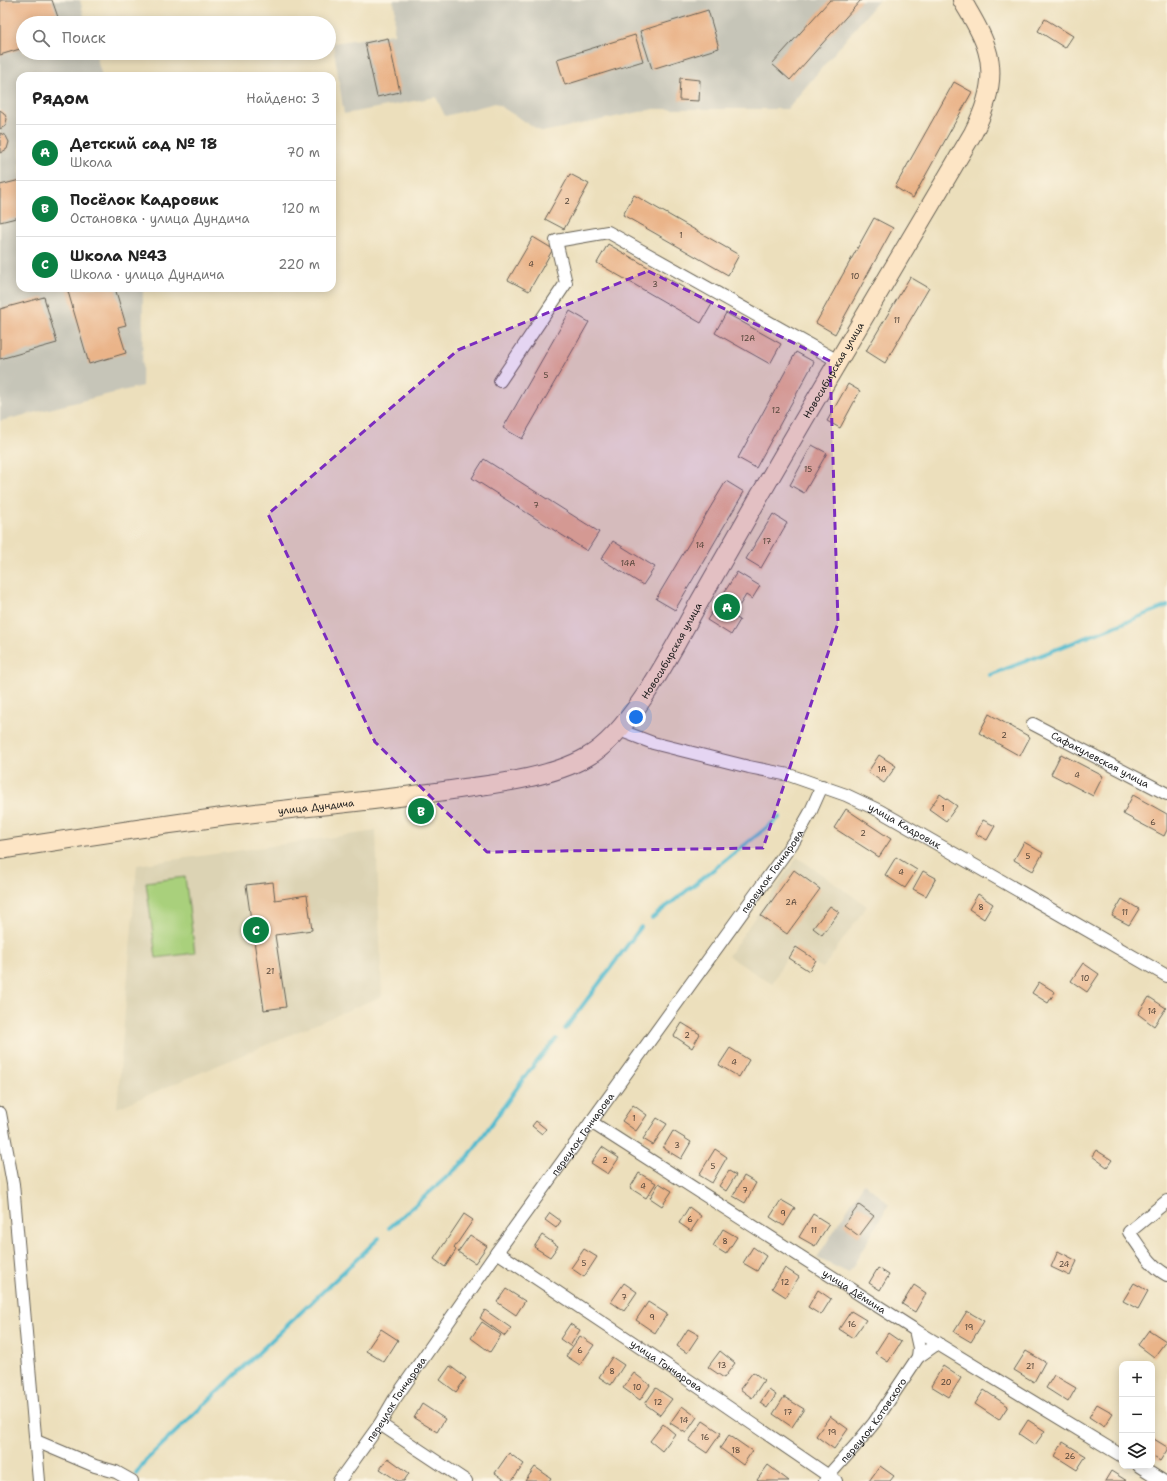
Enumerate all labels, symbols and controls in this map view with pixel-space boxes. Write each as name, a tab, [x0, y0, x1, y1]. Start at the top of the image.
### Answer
search box	[16, 16, 336, 60]
icon: search	[30, 27, 52, 49]
text: Поиск	[62, 28, 106, 48]
text: Рядом	[32, 87, 89, 109]
text: Найдено: 3	[246, 90, 320, 107]
text: Детский сад № 18	[70, 134, 217, 154]
text: A	[40, 144, 50, 161]
text: 70 m	[286, 144, 320, 161]
text: Школа	[70, 154, 112, 171]
text: Посёлок Кадровик	[70, 190, 219, 210]
house number: 2	[564, 196, 570, 207]
text: B	[41, 200, 49, 217]
text: 120 m	[282, 200, 320, 217]
text: Остановка · улица Дундича	[70, 210, 249, 227]
house number: 1	[679, 230, 683, 241]
text: Школа №43	[70, 246, 167, 266]
text: C	[41, 256, 49, 273]
text: 220 m	[278, 256, 320, 273]
house number: 4	[528, 259, 534, 270]
text: Школа · улица Дундича	[70, 266, 224, 283]
house number: 10	[851, 271, 859, 282]
house number: 3	[652, 279, 658, 290]
house number: 11	[894, 315, 900, 326]
street label: Новосибирская улица	[800, 319, 867, 421]
house number: 12А	[741, 333, 755, 344]
house number: 5	[544, 370, 549, 381]
house number: 12	[772, 405, 781, 416]
house number: 15	[804, 464, 812, 475]
house number: 7	[533, 500, 539, 511]
house number: 17	[763, 536, 772, 547]
house number: 14	[696, 540, 705, 551]
house number: 14А	[621, 558, 635, 569]
pin: A	[714, 592, 740, 622]
street label: Новосибирская улица	[638, 600, 705, 702]
your location	[626, 707, 646, 727]
street label: Сафакулевская улица	[1049, 729, 1152, 791]
house number: 2	[1001, 730, 1007, 741]
house number: 1А	[877, 764, 887, 775]
house number: 4	[1074, 770, 1080, 781]
street label: улица Дундича	[277, 796, 356, 817]
pin: B	[408, 796, 434, 826]
street label: улица Кадровик	[866, 801, 944, 852]
house number: 1	[941, 803, 945, 814]
house number: 6	[1150, 817, 1156, 828]
street label: переулок Гончарова	[738, 827, 807, 916]
house number: 2	[860, 828, 866, 839]
house number: 5	[1026, 851, 1031, 862]
house number: 4	[898, 867, 904, 878]
house number: 2А	[785, 897, 797, 908]
house number: 8	[978, 902, 984, 913]
house number: 11	[1122, 907, 1128, 918]
pin: C	[243, 915, 269, 945]
house number: 21	[266, 966, 274, 977]
house number: 10	[1081, 973, 1089, 984]
house number: 14	[1148, 1006, 1157, 1017]
house number: 2	[684, 1030, 690, 1041]
house number: 4	[731, 1057, 737, 1068]
street label: переулок Гончарова	[548, 1090, 618, 1178]
house number: 1	[632, 1113, 636, 1124]
house number: 3	[674, 1140, 680, 1151]
house number: 2	[602, 1155, 608, 1166]
house number: 5	[711, 1161, 716, 1172]
house number: 4	[640, 1181, 646, 1192]
house number: 7	[742, 1185, 748, 1196]
house number: 9	[780, 1208, 786, 1219]
house number: 6	[687, 1214, 693, 1225]
house number: 11	[811, 1225, 817, 1236]
house number: 8	[722, 1236, 728, 1247]
house number: 5	[582, 1258, 587, 1269]
house number: 24	[1059, 1259, 1070, 1270]
street label: улица Дёмина	[820, 1266, 889, 1317]
house number: 12	[781, 1277, 790, 1288]
house number: 7	[621, 1292, 627, 1303]
house number: 9	[649, 1312, 655, 1323]
house number: 16	[848, 1319, 857, 1330]
house number: 19	[965, 1322, 973, 1333]
street label: улица Гончарова	[628, 1337, 706, 1395]
house number: 6	[577, 1345, 583, 1356]
street label: переулок Гончарова	[364, 1354, 430, 1444]
house number: 13	[718, 1360, 726, 1371]
house number: 21	[1026, 1361, 1034, 1372]
map controls	[1119, 1361, 1155, 1469]
button: +	[1119, 1361, 1155, 1397]
house number: 8	[609, 1366, 615, 1377]
street label: переулок Котовского	[838, 1375, 909, 1465]
house number: 20	[941, 1377, 951, 1388]
house number: 10	[633, 1382, 641, 1393]
house number: 12	[654, 1397, 663, 1408]
button: −	[1119, 1397, 1155, 1433]
house number: 17	[784, 1407, 793, 1418]
house number: 14	[680, 1415, 689, 1426]
house number: 19	[828, 1427, 836, 1438]
house number: 16	[701, 1432, 710, 1443]
button: layers	[1119, 1433, 1155, 1469]
house number: 18	[732, 1445, 740, 1456]
house number: 26	[1065, 1451, 1076, 1462]

